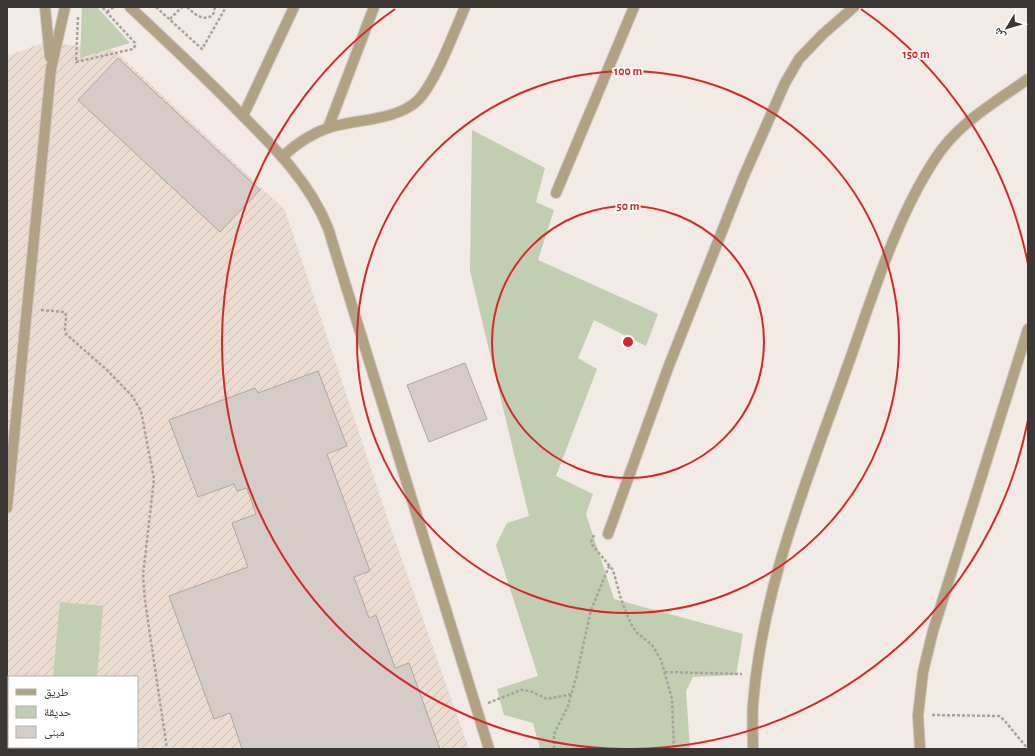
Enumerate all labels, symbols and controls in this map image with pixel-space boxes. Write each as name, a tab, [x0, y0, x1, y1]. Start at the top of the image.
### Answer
north arrow	[987, 8, 1027, 48]
text: ش	[991, 24, 1009, 42]
text: 150 m	[902, 48, 930, 60]
text: 100 m	[614, 65, 642, 77]
text: 50 m	[617, 200, 640, 212]
centre of rings	[621, 335, 635, 349]
legend	[8, 676, 138, 748]
text: طريق	[44, 686, 69, 699]
text: حديقة	[44, 706, 72, 719]
text: مبنى	[44, 726, 65, 739]

